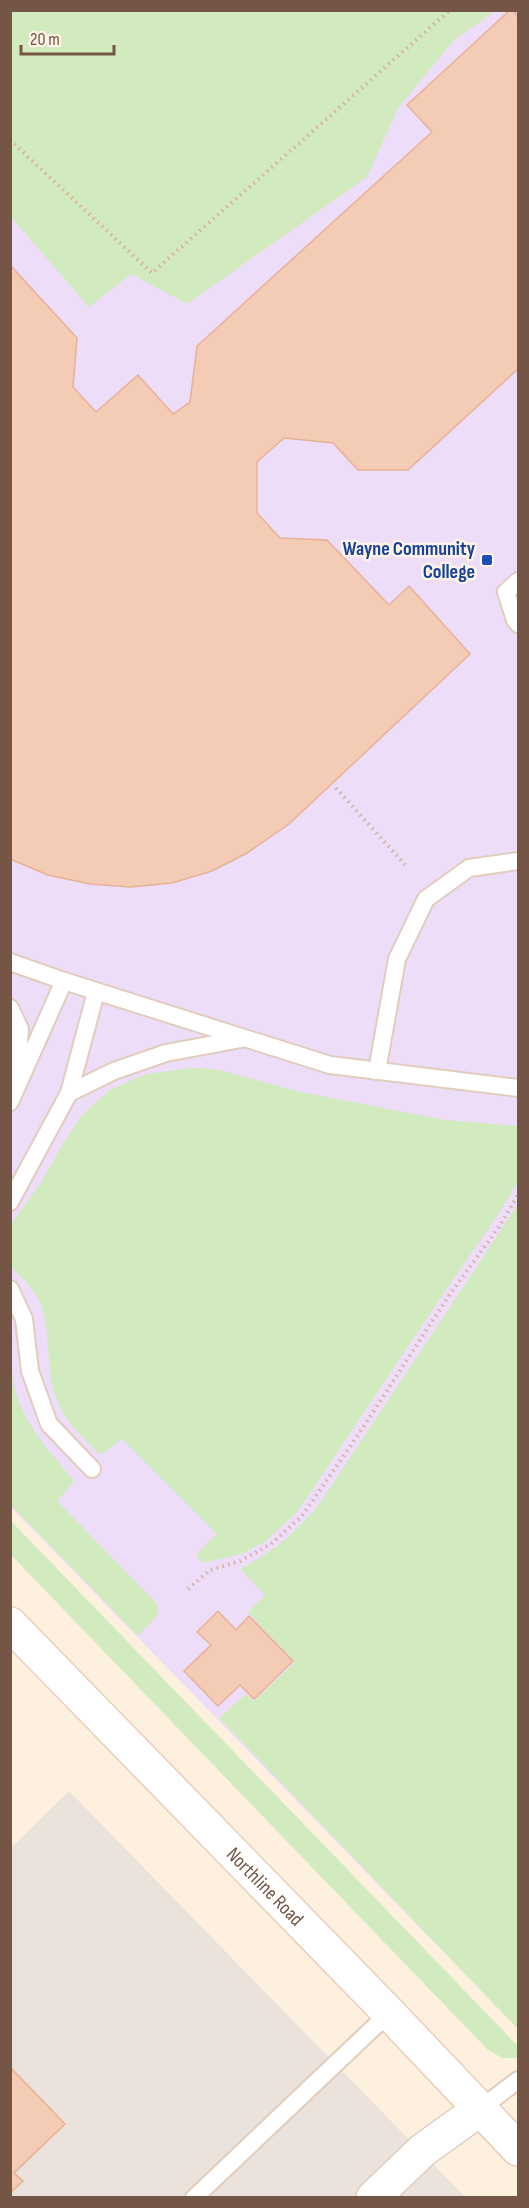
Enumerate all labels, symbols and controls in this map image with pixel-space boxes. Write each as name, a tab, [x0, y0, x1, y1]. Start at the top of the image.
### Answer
scale bar	[21, 18, 114, 56]
text: 20 m	[30, 29, 60, 50]
place label: Wayne Community College	[343, 537, 476, 584]
marker: Wayne Community College	[480, 553, 494, 567]
street label: Northline Road	[221, 1843, 308, 1931]

